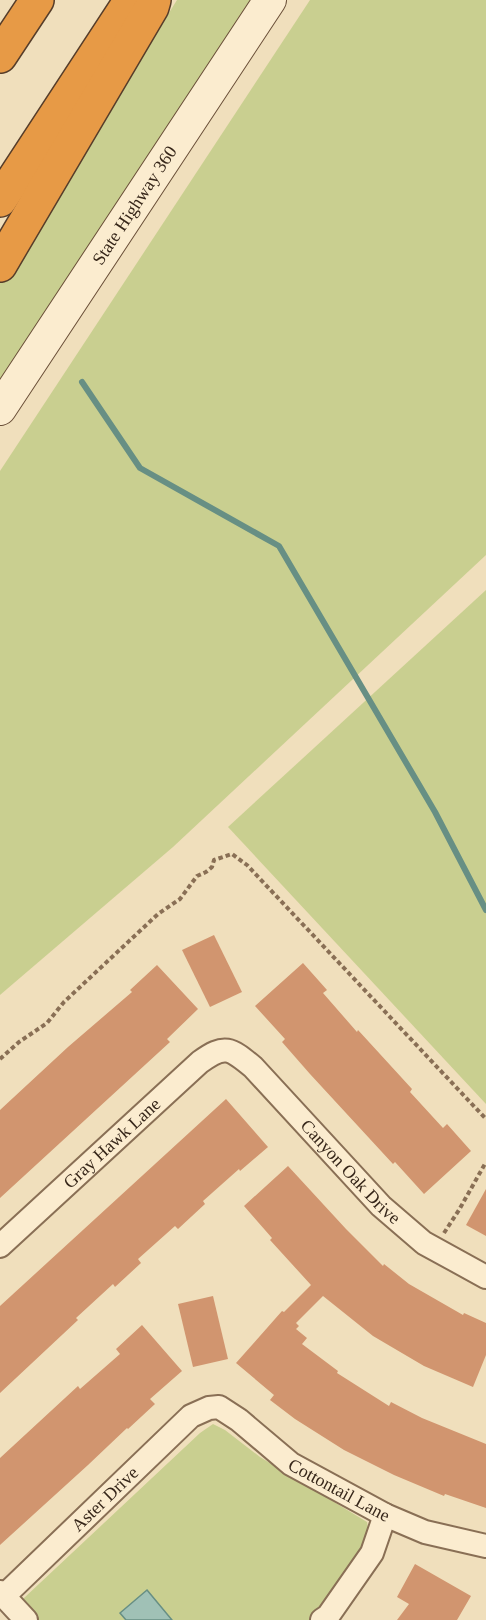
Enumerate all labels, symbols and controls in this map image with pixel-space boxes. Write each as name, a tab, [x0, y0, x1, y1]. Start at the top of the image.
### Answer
street label: State Highway 360	[88, 142, 181, 268]
street label: Gray Hawk Lane	[59, 1094, 164, 1192]
street label: Canyon Oak Drive	[297, 1116, 404, 1228]
street label: Cottontail Lane	[285, 1454, 393, 1526]
street label: Aster Drive	[67, 1462, 142, 1535]

